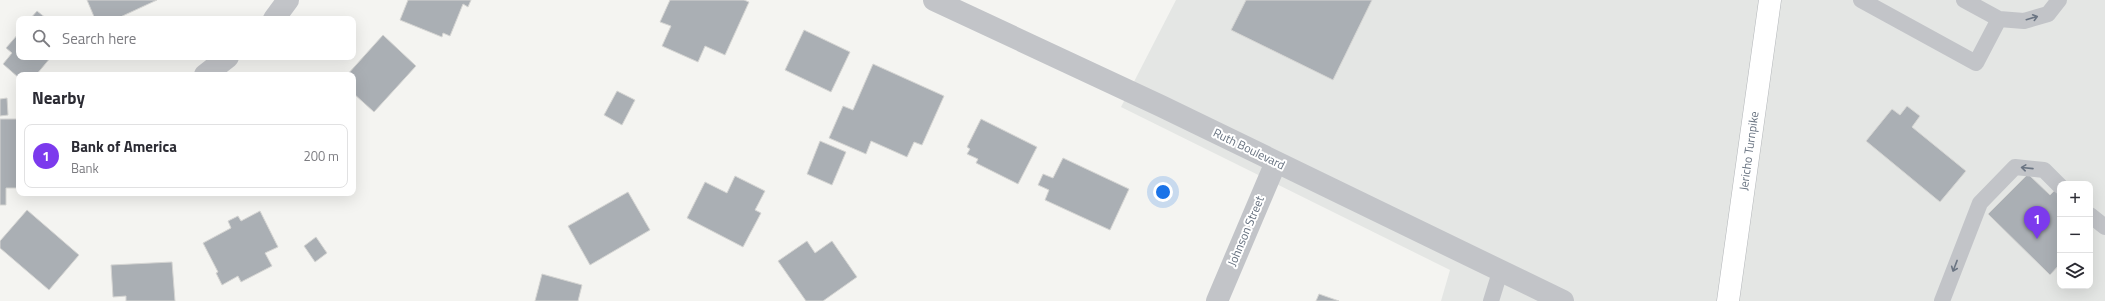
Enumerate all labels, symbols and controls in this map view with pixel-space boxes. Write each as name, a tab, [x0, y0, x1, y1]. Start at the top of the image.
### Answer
one-way arrow	[2026, 14, 2039, 21]
search box	[16, 16, 356, 60]
icon: search	[30, 27, 52, 49]
text: Search here	[62, 27, 136, 50]
text: Nearby	[32, 85, 85, 111]
street label: Jericho Turnpike	[1734, 110, 1763, 192]
street label: Ruth Boulevard	[1210, 123, 1288, 174]
text: Bank of America	[71, 135, 177, 158]
text: 1	[42, 146, 50, 166]
text: 200 m	[303, 146, 339, 166]
text: Bank	[71, 158, 99, 178]
one-way arrow	[2021, 164, 2034, 172]
map controls	[2057, 181, 2093, 289]
button: +	[2057, 181, 2093, 217]
your location	[1153, 182, 1173, 202]
street label: Johnson Street	[1222, 192, 1269, 269]
pin: 1	[2024, 206, 2050, 239]
button: −	[2057, 217, 2093, 253]
button: layers	[2057, 253, 2093, 289]
one-way arrow	[1951, 259, 1959, 271]

